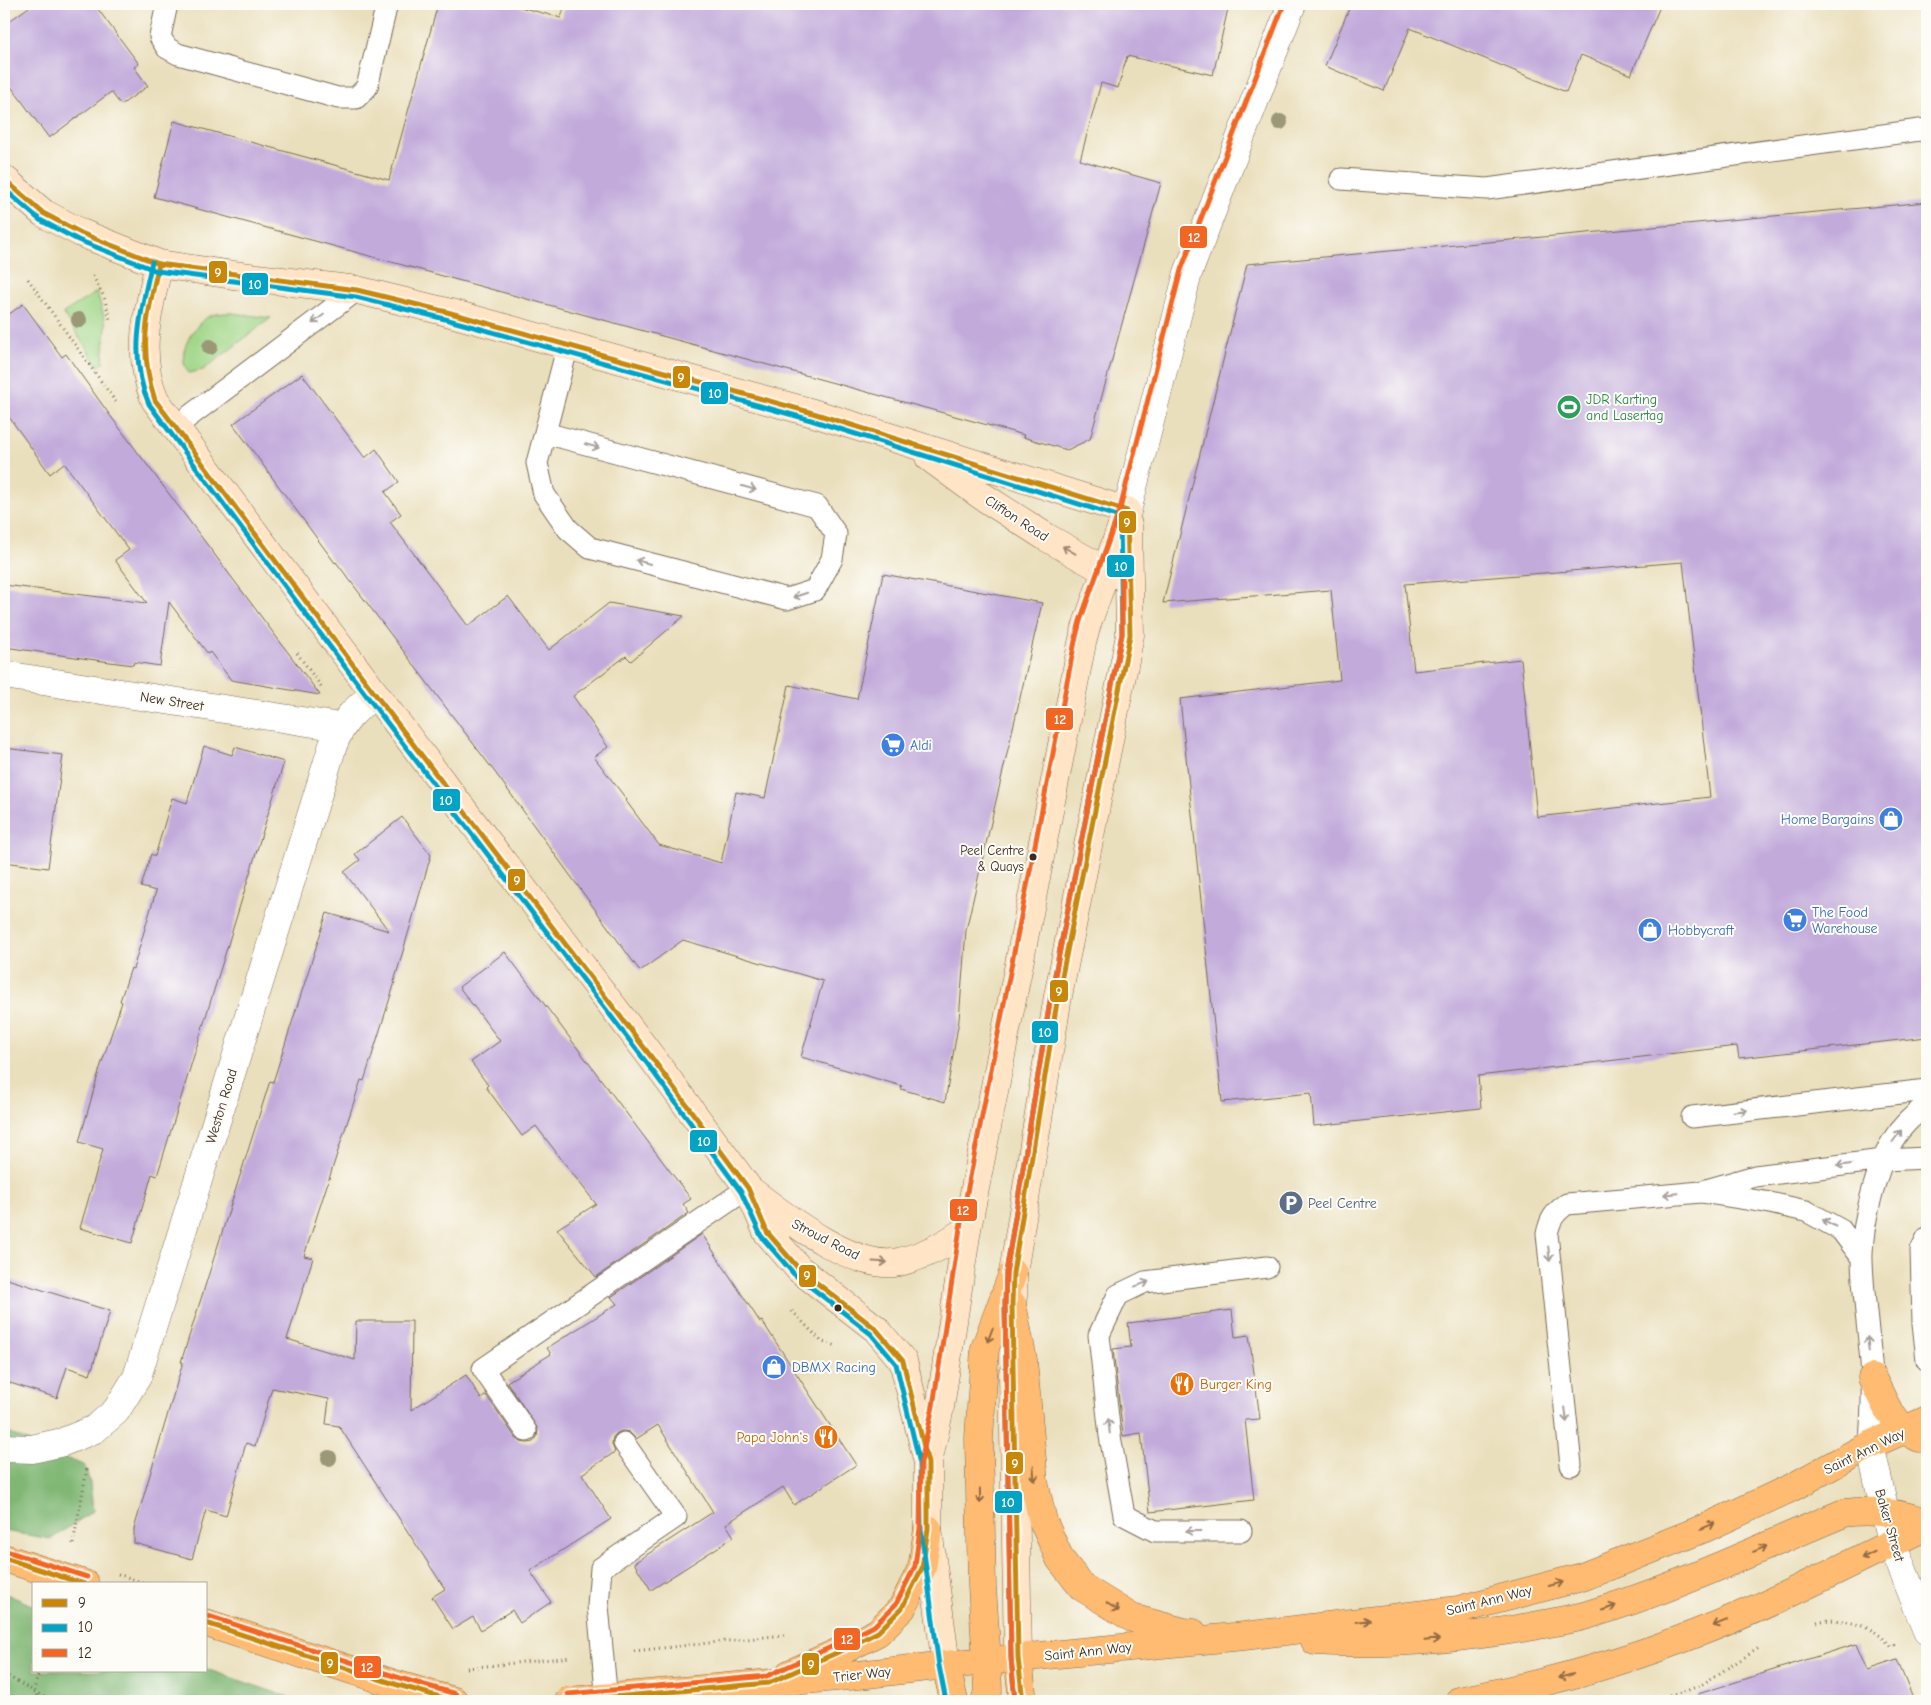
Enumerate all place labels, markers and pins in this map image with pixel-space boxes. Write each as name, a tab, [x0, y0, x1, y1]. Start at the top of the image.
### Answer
place label: JDR Karting and Lasertag	[1586, 391, 1664, 424]
sports icon: JDR Karting and Lasertag	[1556, 394, 1582, 420]
supermarket icon: Aldi	[880, 732, 906, 758]
place label: Aldi	[910, 737, 932, 754]
shop icon: Home Bargains	[1878, 806, 1904, 832]
place label: Home Bargains	[1781, 811, 1874, 828]
place label: Peel Centre & Quays	[960, 843, 1024, 874]
marker: Peel Centre & Quays	[1028, 852, 1038, 862]
place label: The Food Warehouse	[1812, 904, 1878, 937]
supermarket icon: The Food Warehouse	[1782, 907, 1808, 933]
shop icon: Hobbycraft	[1637, 917, 1663, 943]
place label: Hobbycraft	[1668, 922, 1735, 939]
parking icon: Peel Centre	[1278, 1190, 1304, 1216]
place label: Peel Centre	[1308, 1195, 1377, 1212]
unlabelled marker	[833, 1303, 843, 1313]
shop icon: DBMX Racing	[761, 1354, 787, 1380]
place label: DBMX Racing	[792, 1359, 876, 1376]
restaurant icon: Burger King	[1169, 1371, 1195, 1397]
place label: Burger King	[1200, 1376, 1272, 1393]
restaurant icon: Papa John's	[813, 1424, 839, 1450]
place label: Papa John's	[737, 1429, 808, 1446]

